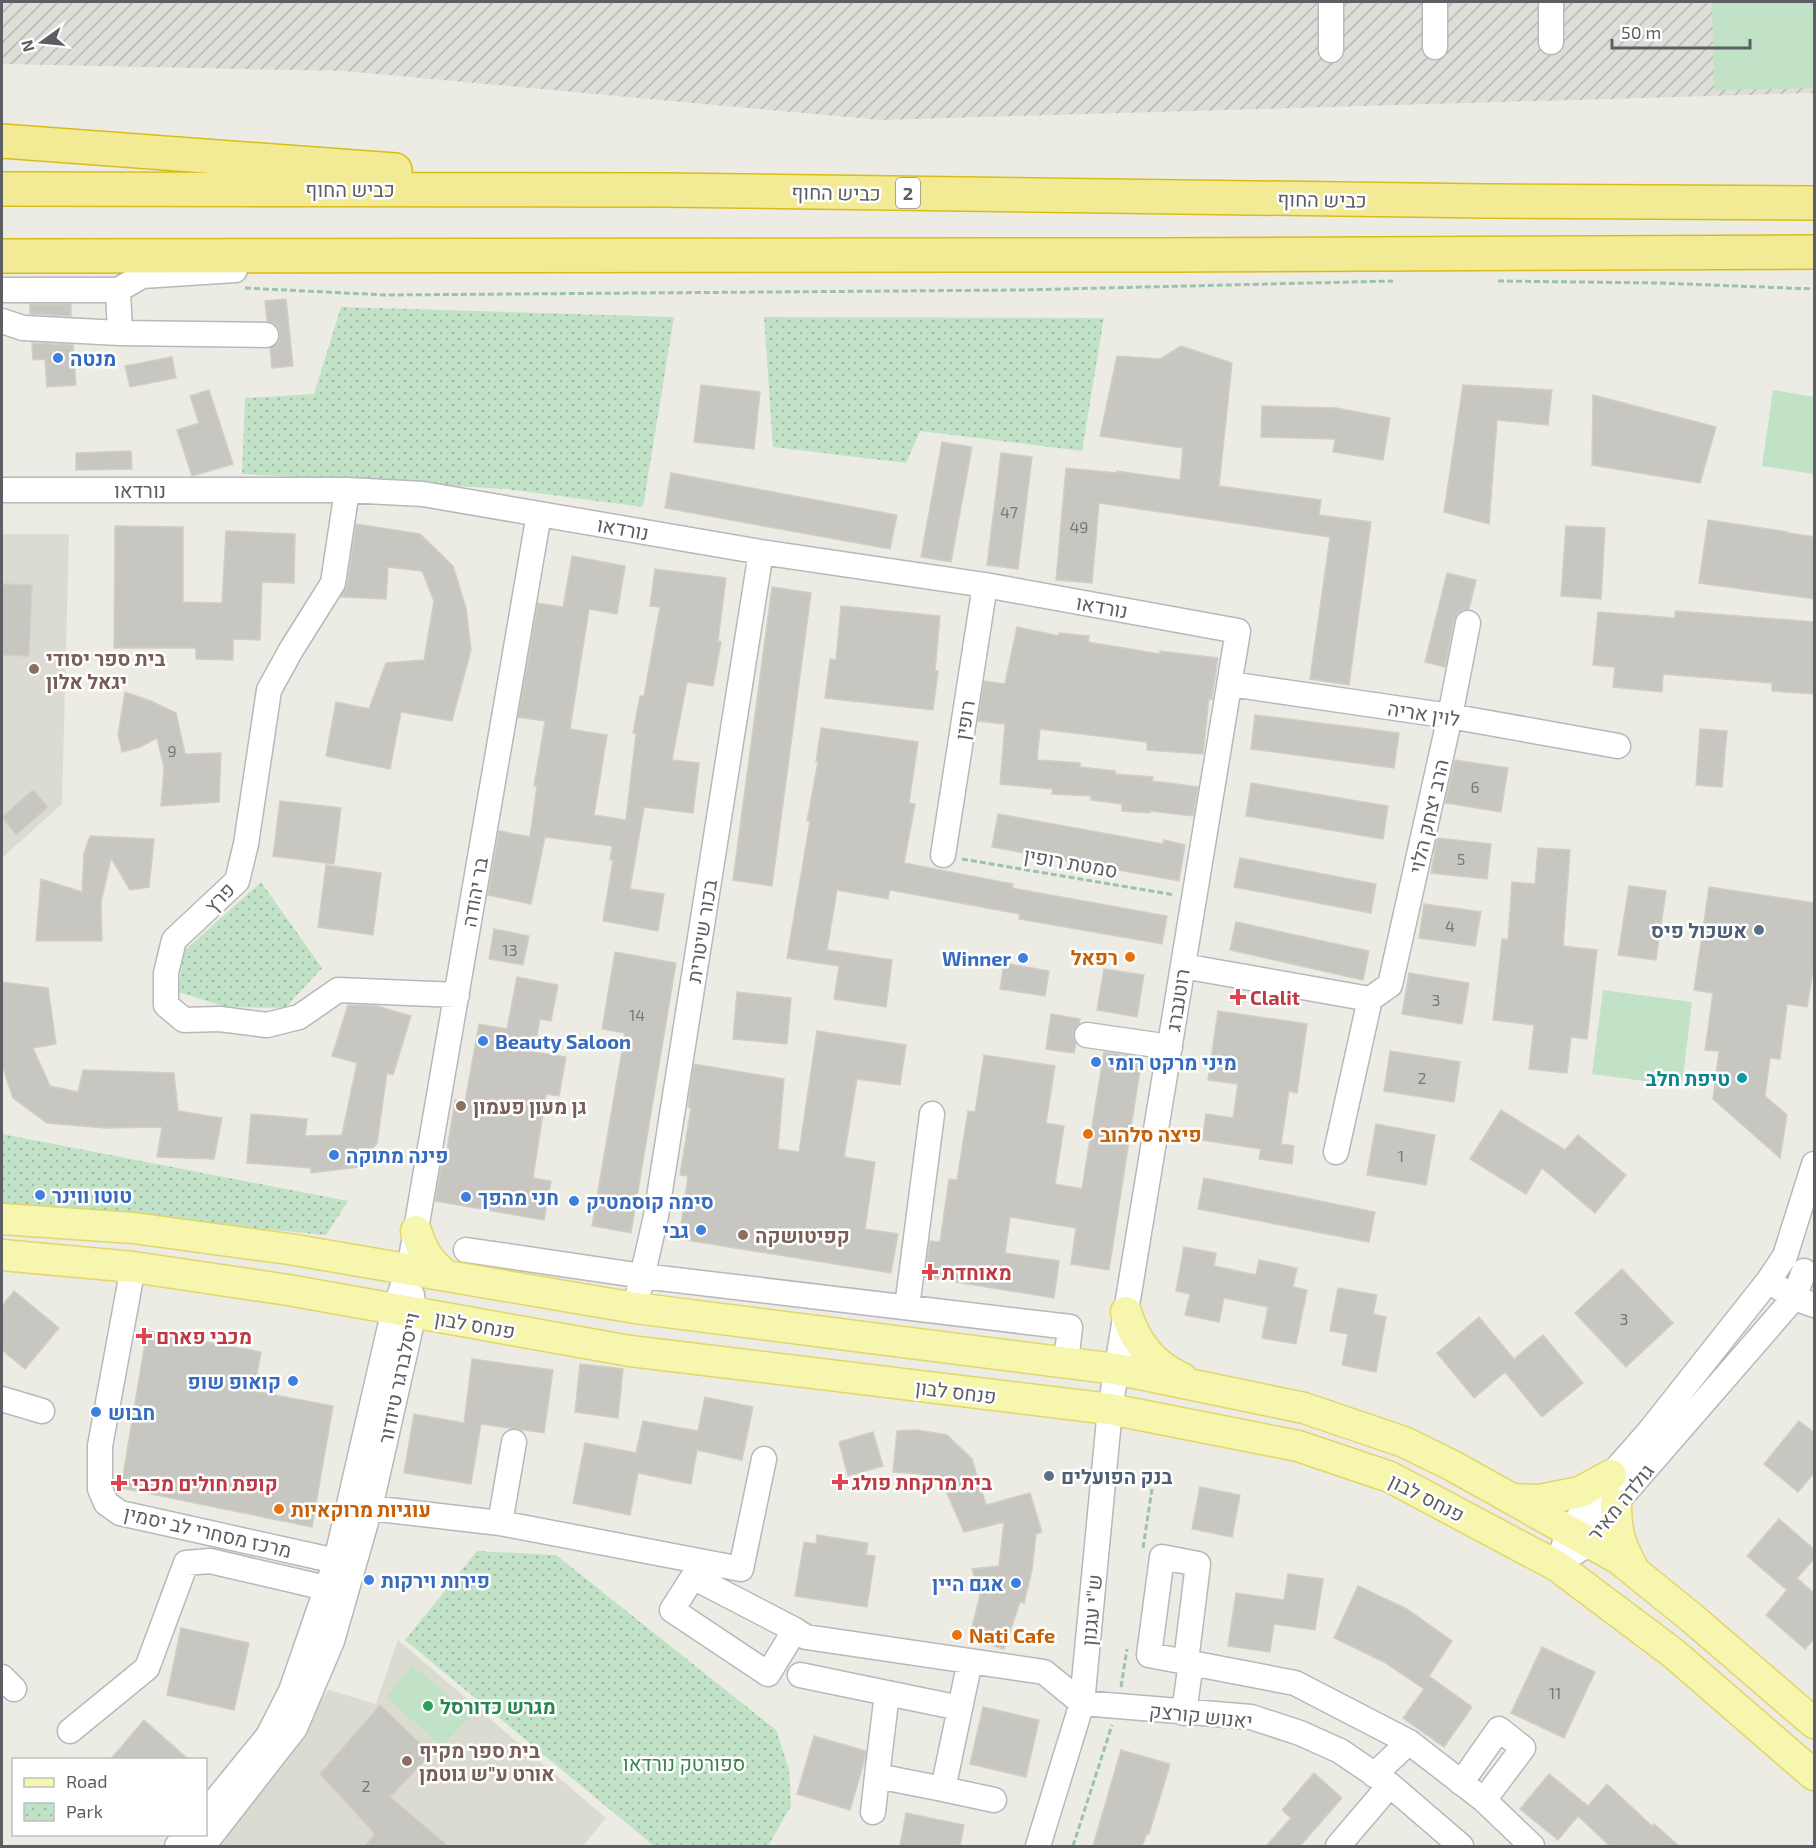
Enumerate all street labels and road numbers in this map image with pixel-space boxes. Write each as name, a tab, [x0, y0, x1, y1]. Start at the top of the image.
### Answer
street label: כביש החוף	[305, 177, 395, 201]
road number: 2	[896, 178, 920, 208]
street label: כביש החוף	[791, 179, 881, 205]
street label: כביש החוף	[1277, 186, 1367, 212]
street label: נורדאו	[114, 478, 166, 502]
street label: נורדאו	[595, 512, 651, 544]
street label: נורדאו	[1074, 590, 1130, 622]
street label: לוין אריה	[1386, 695, 1462, 731]
street label: רופין	[949, 698, 979, 742]
street label: הרב יצחק הלוי	[1403, 757, 1453, 875]
street label: סמטת רופין	[1022, 842, 1120, 882]
street label: בר יהודה	[456, 855, 492, 929]
street label: פרץ	[199, 877, 239, 917]
street label: בכור שיטרית	[681, 877, 721, 984]
street label: רוטנברג	[1160, 967, 1194, 1033]
street label: פנחס לבון	[433, 1305, 517, 1343]
street label: וייסלברגר טיודור	[372, 1310, 424, 1446]
street label: פנחס לבון	[914, 1374, 998, 1408]
street label: גולדה מאיר	[1582, 1459, 1658, 1545]
street label: פנחס לבון	[1385, 1468, 1469, 1526]
street label: מרכז מסחרי לב יסמין	[122, 1500, 294, 1562]
street label: ש"י עגנון	[1076, 1573, 1106, 1647]
street label: יאנוש קורצק	[1148, 1698, 1254, 1732]

